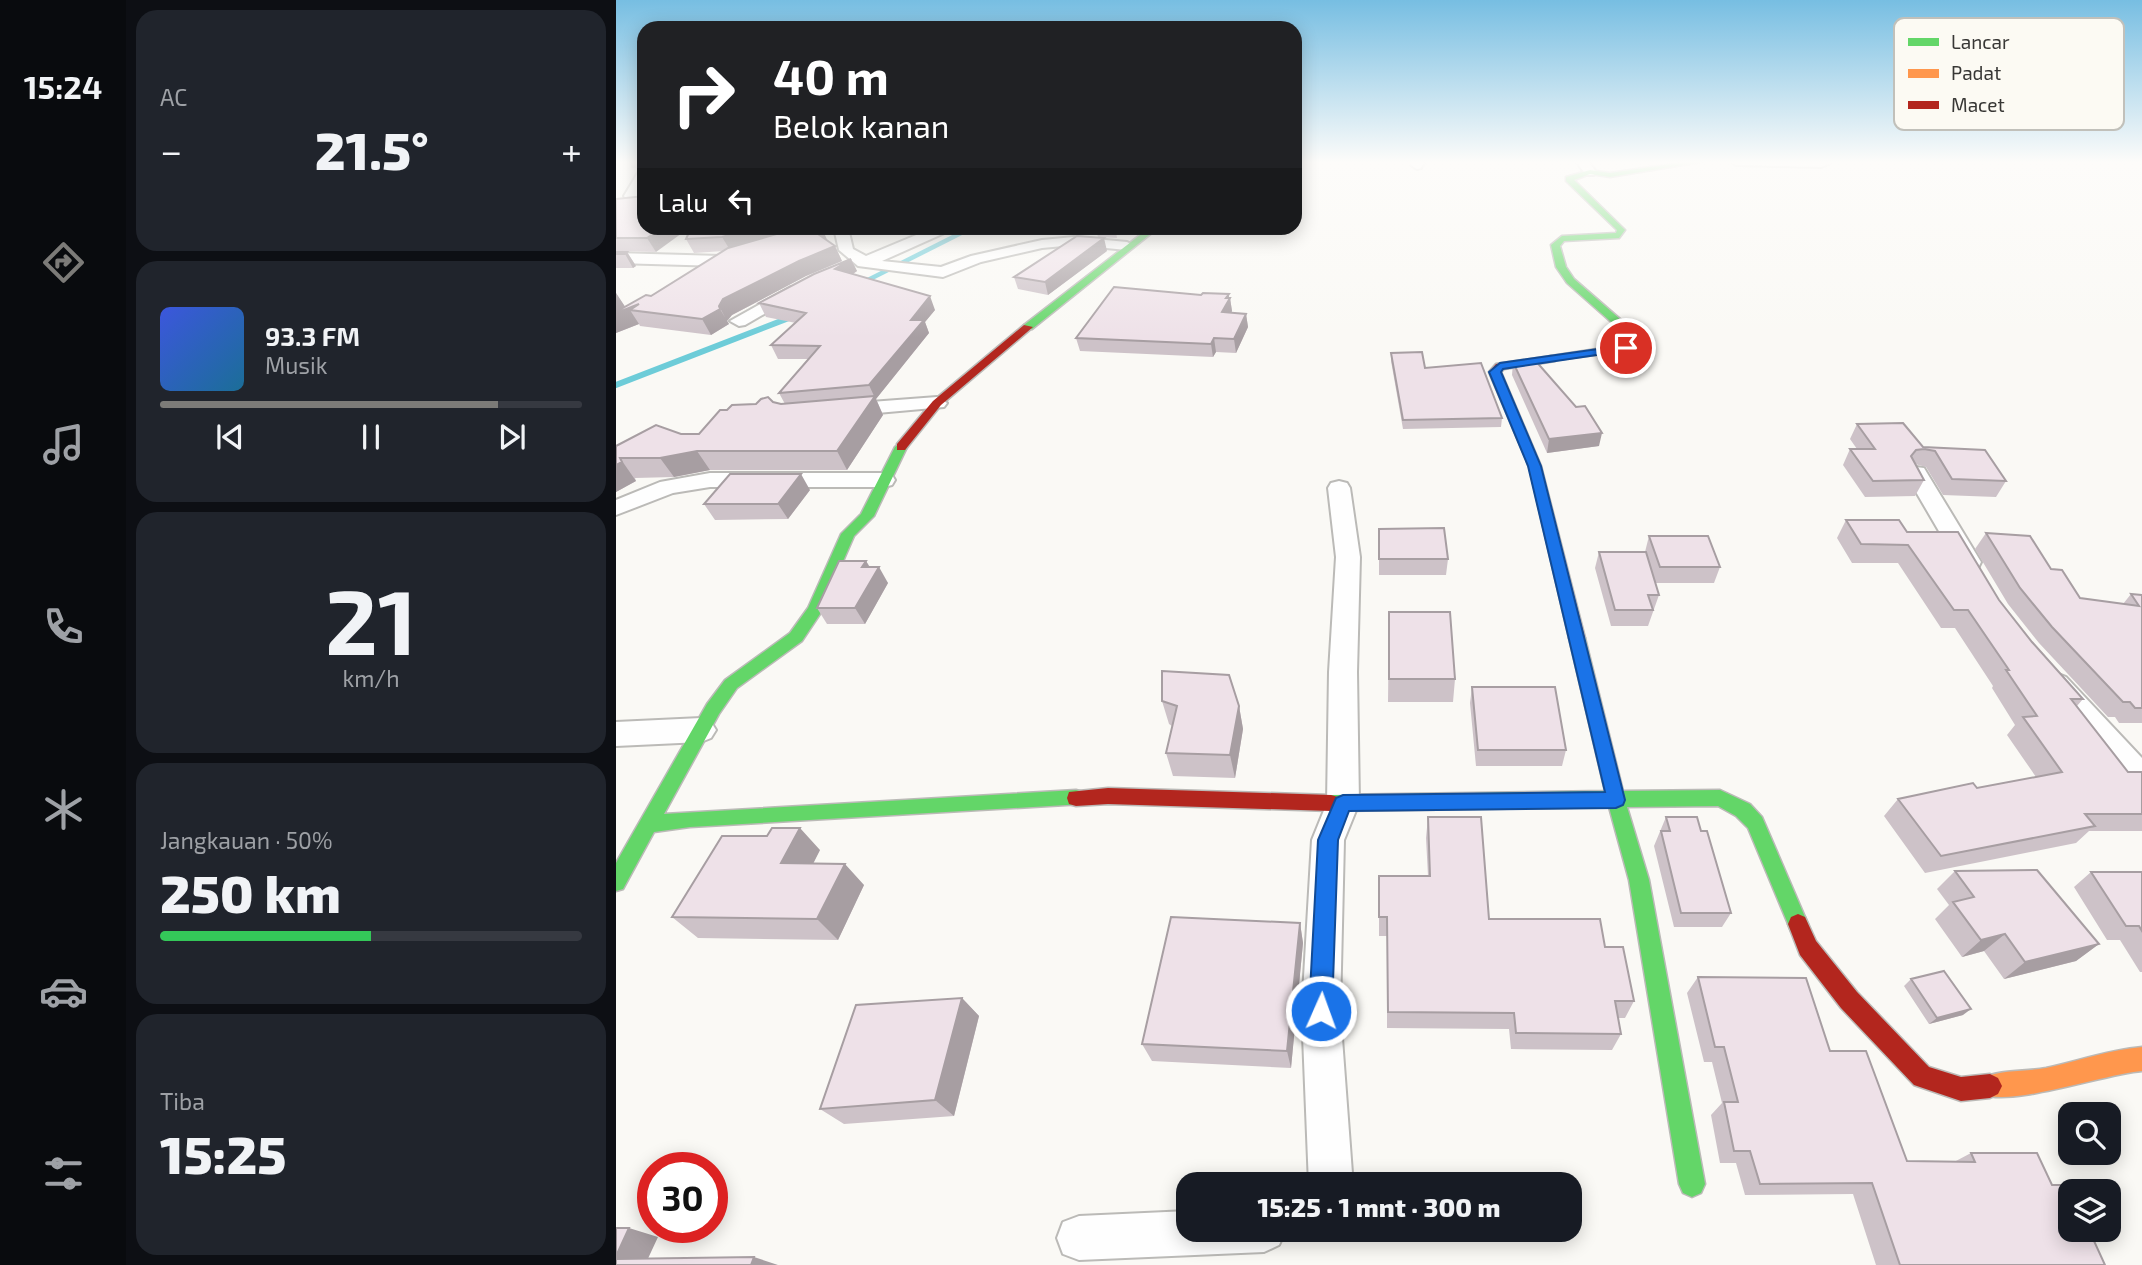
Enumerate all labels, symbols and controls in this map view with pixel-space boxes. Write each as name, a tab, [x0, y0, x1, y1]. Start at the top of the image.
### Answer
legend	[1894, 18, 2124, 130]
text: Lancar	[1951, 30, 2010, 53]
text: 40 m	[773, 46, 889, 105]
icon: right	[658, 49, 749, 140]
text: Padat	[1951, 61, 2001, 84]
text: 15:24	[24, 67, 102, 105]
text: AC	[160, 83, 187, 111]
text: Macet	[1951, 93, 2005, 116]
text: Belok kanan	[773, 106, 949, 144]
text: 21.5°	[315, 118, 429, 180]
text: −	[160, 127, 182, 173]
text: +	[561, 127, 582, 173]
icon: left	[722, 182, 760, 220]
text: Lalu	[658, 186, 708, 217]
icon: directions	[39, 238, 88, 287]
pin	[1596, 318, 1656, 378]
text: 93.3 FM	[265, 320, 360, 351]
icon: arrive	[1607, 329, 1645, 367]
text: Musik	[265, 351, 327, 379]
icon: previous	[211, 418, 249, 456]
icon: pause	[352, 418, 390, 456]
icon: next	[493, 418, 531, 456]
icon: music	[39, 420, 88, 469]
text: 21	[325, 564, 417, 673]
icon: phone	[39, 602, 88, 651]
text: km/h	[342, 664, 400, 692]
icon: climate	[39, 785, 88, 834]
text: Jangkauan · 50%	[160, 826, 333, 854]
text: 250 km	[160, 861, 341, 923]
icon: car	[39, 967, 88, 1016]
position arrow	[1284, 974, 1358, 1048]
text: Tiba	[160, 1087, 205, 1115]
map controls	[2058, 1102, 2121, 1242]
button: search	[2058, 1102, 2121, 1165]
text: 15:25	[160, 1122, 286, 1184]
icon: filters	[39, 1149, 88, 1198]
speed limit sign: 30	[637, 1152, 728, 1243]
button: layers	[2058, 1179, 2121, 1242]
text: 15:25 · 1 mnt · 300 m	[1258, 1191, 1500, 1222]

